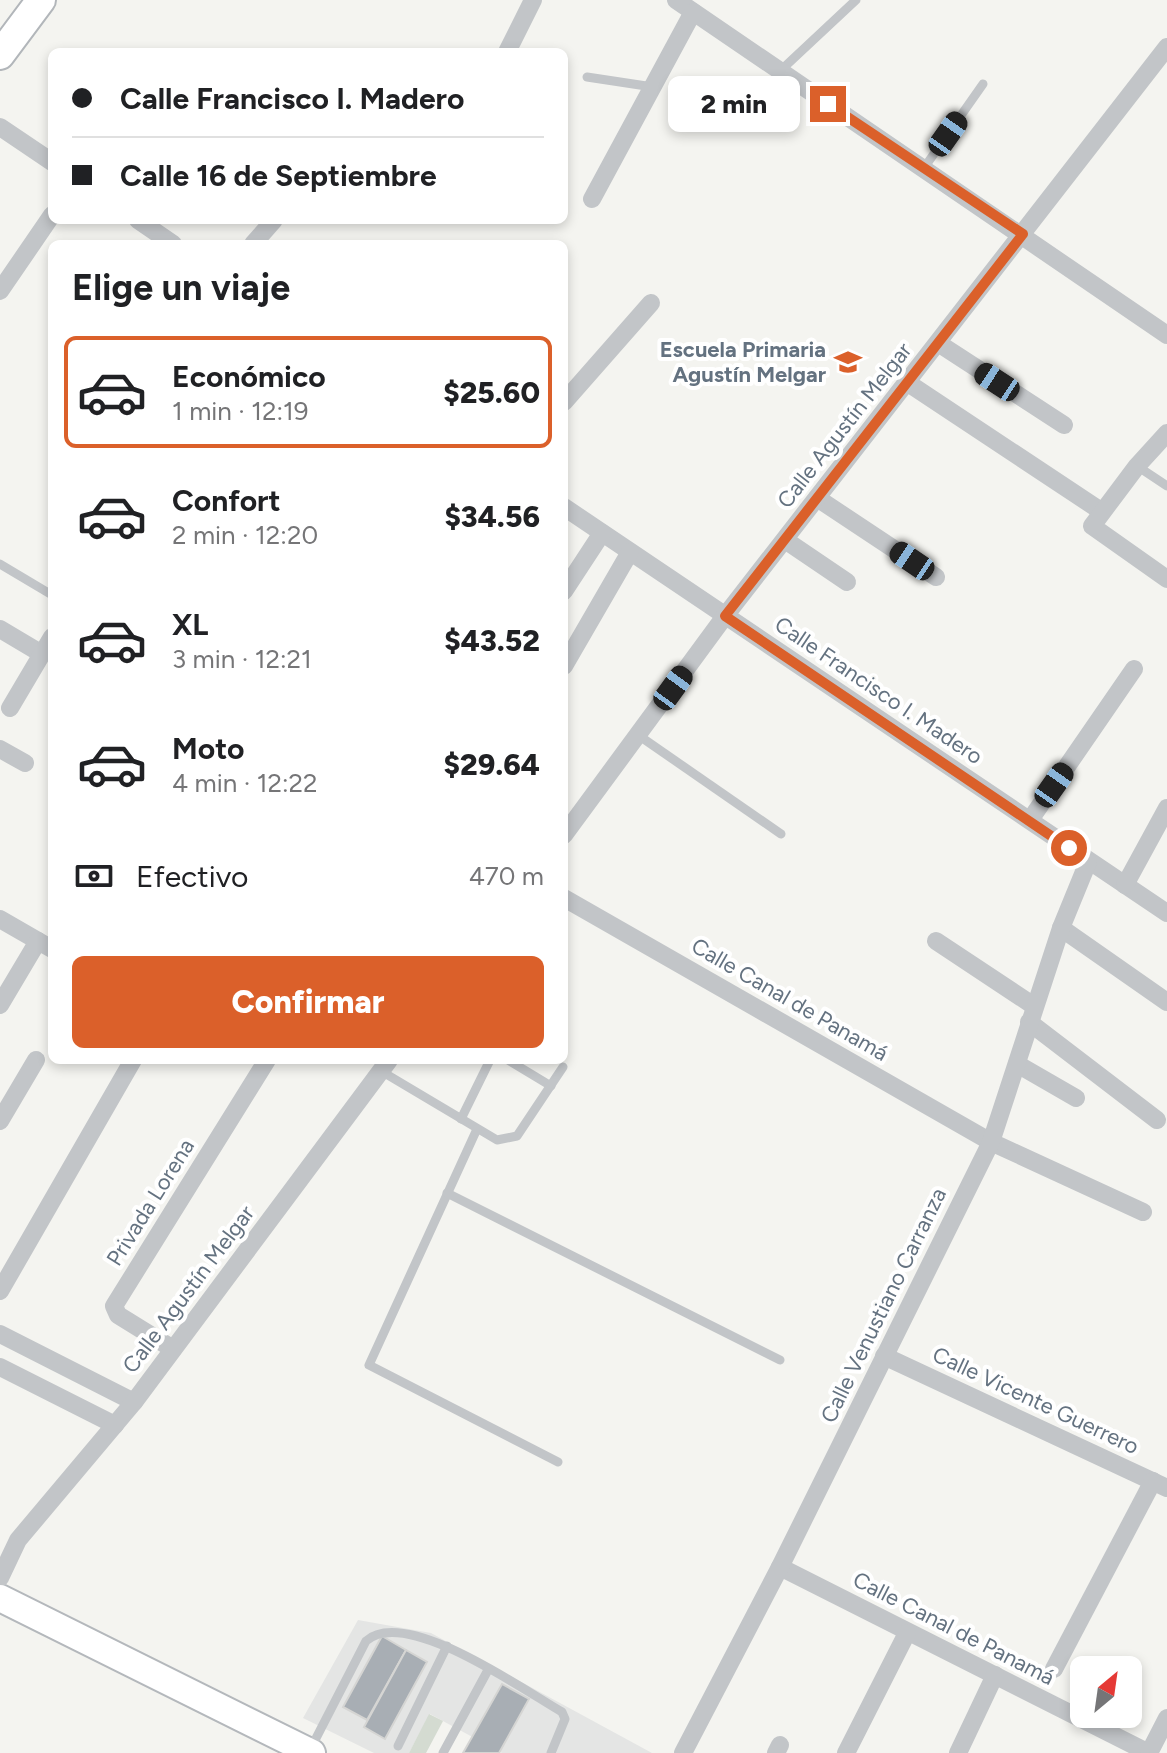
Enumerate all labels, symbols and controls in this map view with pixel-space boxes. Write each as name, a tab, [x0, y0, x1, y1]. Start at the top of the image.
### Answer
callout: 2 min	[668, 76, 800, 132]
text: Calle Francisco I. Madero	[120, 80, 464, 117]
route end	[810, 86, 846, 122]
text: 2 min	[701, 88, 767, 120]
car	[924, 107, 972, 161]
text: Calle 16 de Septiembre	[120, 157, 437, 194]
text: Elige un viaje	[72, 266, 290, 309]
place label: Escuela Primaria Agustín Melgar	[660, 336, 827, 388]
street label: Calle Agustín Melgar	[771, 337, 918, 513]
school or university icon: Escuela Primaria Agustín Melgar	[833, 347, 863, 377]
icon: car	[76, 356, 148, 428]
text: Económico	[172, 358, 326, 395]
car	[970, 359, 1024, 405]
text: $25.60	[443, 374, 540, 411]
text: 1 min · 12:19	[172, 395, 309, 427]
icon: car	[76, 480, 148, 552]
text: Confort	[172, 482, 281, 519]
text: $34.56	[444, 498, 540, 535]
text: 2 min · 12:20	[172, 519, 318, 551]
car	[885, 538, 939, 584]
icon: car	[76, 604, 148, 676]
text: XL	[172, 606, 208, 643]
street label: Calle Francisco I. Madero	[770, 611, 988, 770]
text: $43.52	[444, 622, 540, 659]
text: 3 min · 12:21	[172, 643, 312, 675]
car	[649, 662, 697, 714]
icon: car	[76, 728, 148, 800]
text: Moto	[172, 730, 244, 767]
text: $29.64	[444, 746, 540, 783]
car	[1030, 758, 1078, 812]
text: 4 min · 12:22	[172, 767, 318, 799]
route start	[1051, 830, 1087, 866]
icon: cash	[72, 854, 116, 898]
text: Efectivo	[136, 858, 248, 895]
text: 470 m	[469, 860, 544, 892]
street label: Calle Canal de Panamá	[687, 932, 893, 1067]
button: Confirmar	[72, 956, 544, 1048]
street label: Privada Lorena	[101, 1134, 200, 1271]
street label: Calle Venustiano Carranza	[815, 1183, 952, 1427]
street label: Calle Agustín Melgar	[117, 1200, 260, 1378]
street label: Calle Vicente Guerrero	[928, 1341, 1143, 1460]
street label: Calle Canal de Panamá	[848, 1566, 1059, 1691]
north arrow	[1070, 1656, 1142, 1728]
map controls	[1070, 1656, 1142, 1728]

